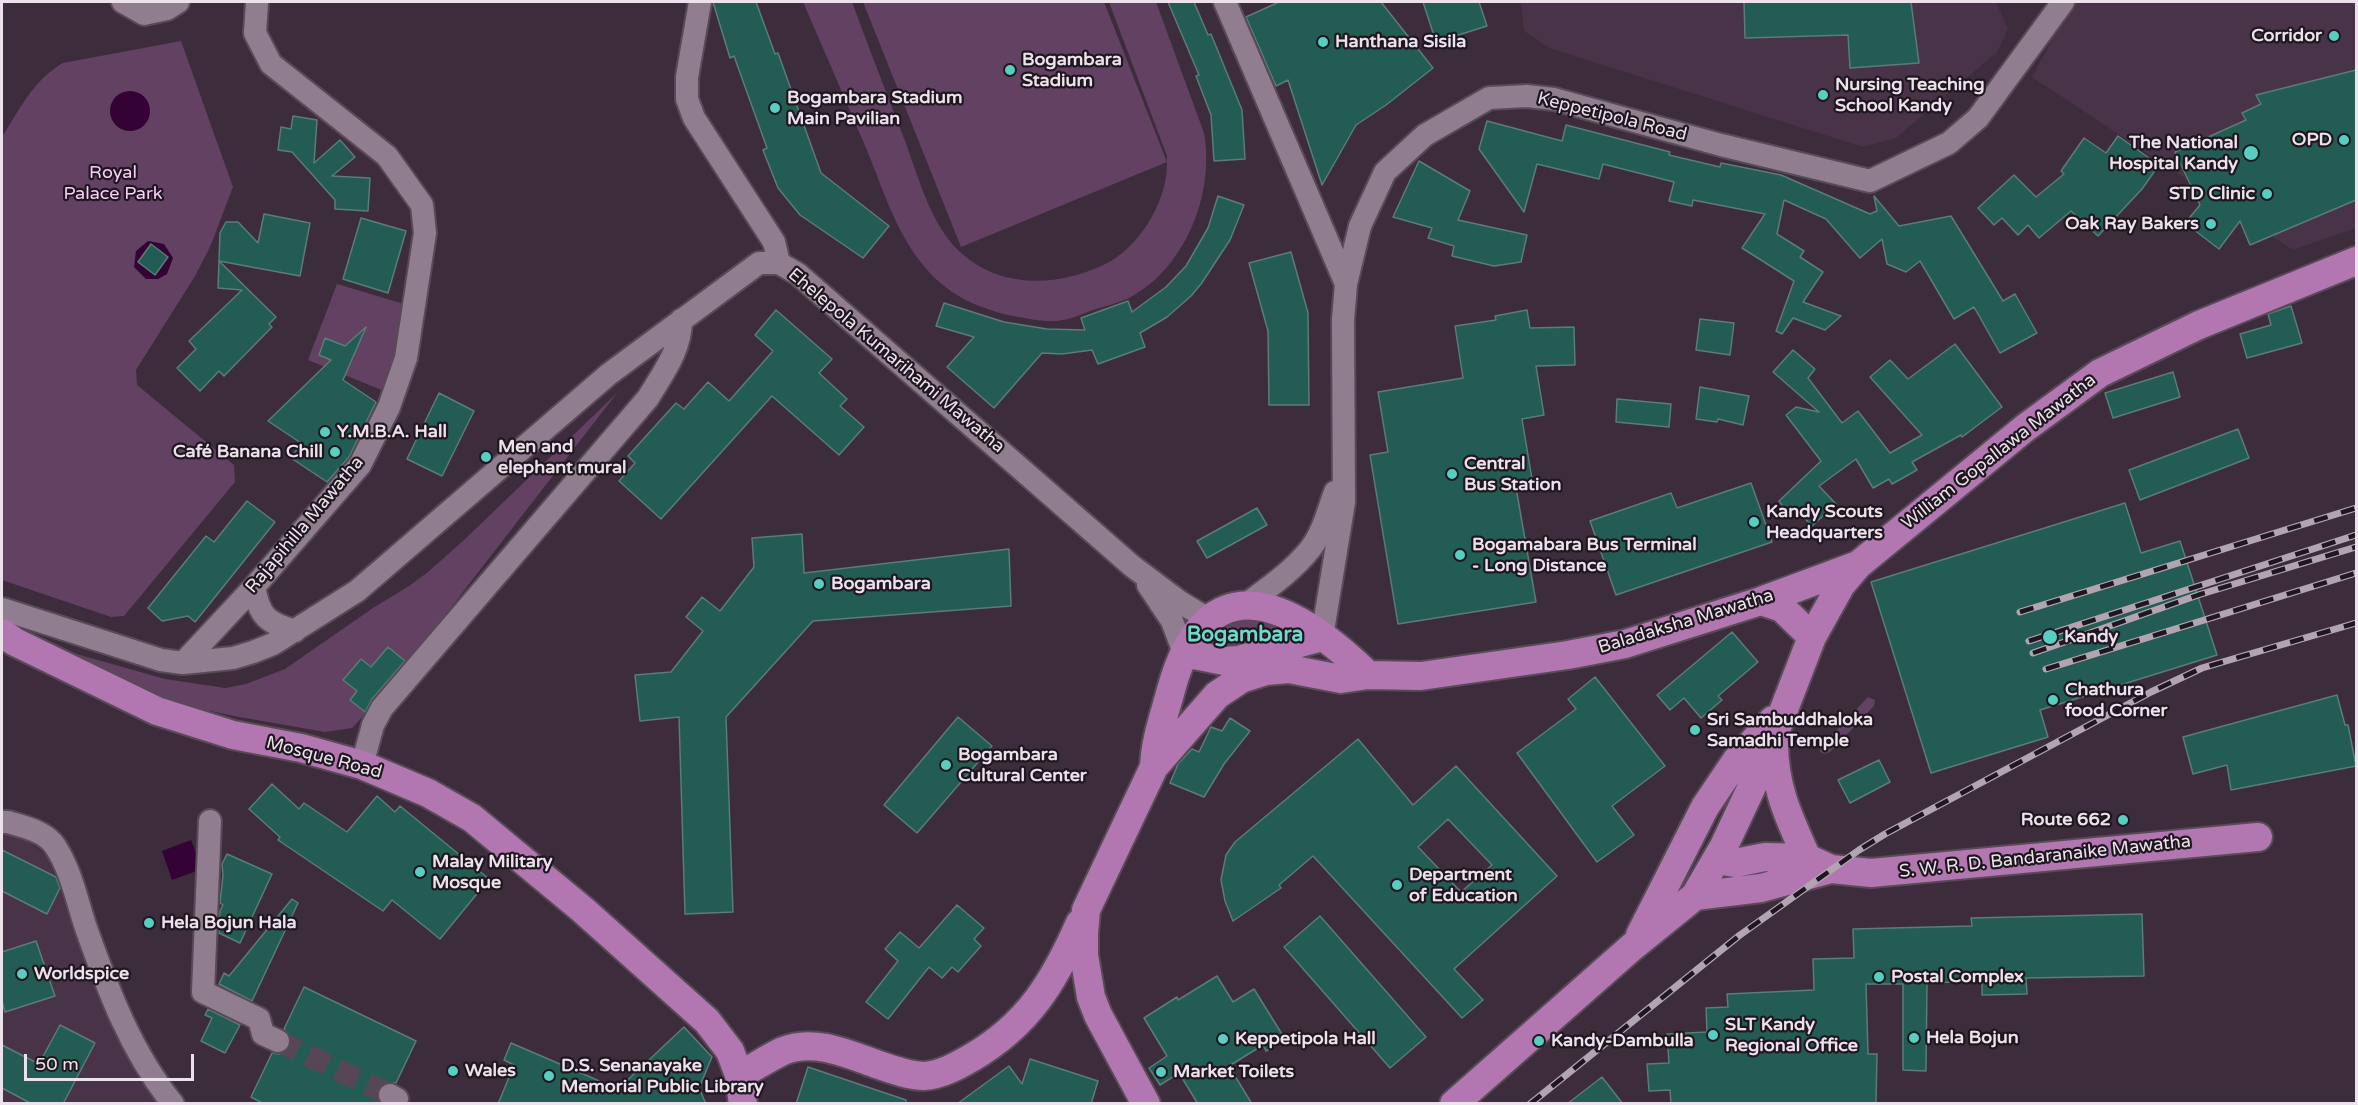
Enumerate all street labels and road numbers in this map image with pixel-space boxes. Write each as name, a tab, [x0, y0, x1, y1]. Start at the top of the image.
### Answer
street label: Keppetipola Road	[1535, 88, 1689, 146]
street label: Ehelepola Kumarihami Mawatha	[783, 264, 1009, 458]
street label: William Gopallawa Mawatha	[1898, 369, 2100, 535]
street label: Rajapihilla Mawatha	[241, 452, 369, 598]
street label: Baladaksha Mawatha	[1596, 585, 1776, 659]
street label: Mosque Road	[264, 732, 384, 784]
street label: S. W. R. D. Bandaranaike Mawatha	[1898, 831, 2192, 883]

